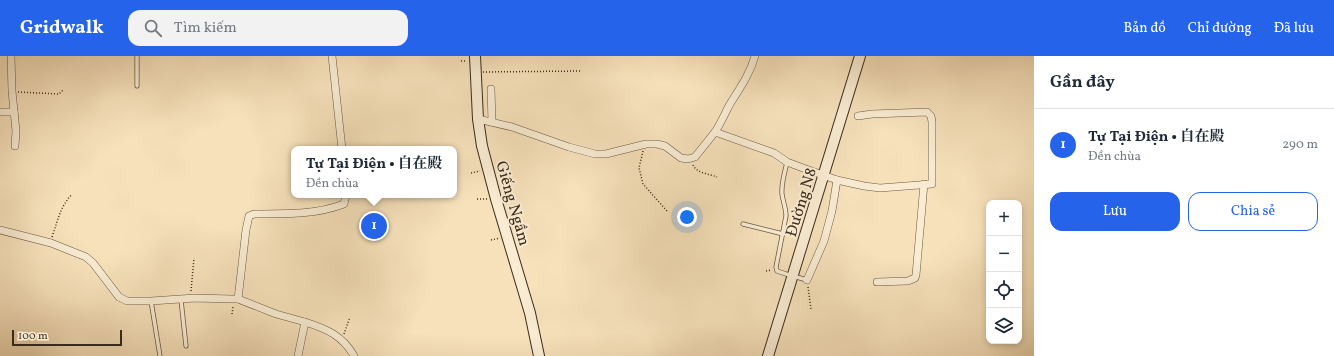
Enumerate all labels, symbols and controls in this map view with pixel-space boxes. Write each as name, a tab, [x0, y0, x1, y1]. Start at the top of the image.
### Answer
search box	[128, 10, 408, 46]
text: Gridwalk	[20, 15, 104, 41]
icon: search	[142, 17, 164, 39]
text: Tìm kiếm	[174, 18, 237, 39]
text: Bản đồ	[1124, 19, 1166, 38]
text: Chỉ đường	[1188, 19, 1252, 38]
text: Đã lưu	[1274, 19, 1314, 38]
text: Gần đây	[1050, 71, 1115, 94]
text: Tự Tại Điện • 自在殿	[1088, 127, 1224, 148]
text: 1	[1060, 136, 1066, 154]
text: 290 m	[1282, 136, 1318, 154]
popup	[291, 146, 457, 198]
text: Đền chùa	[1088, 148, 1141, 166]
text: Tự Tại Điện • 自在殿	[306, 154, 442, 175]
street label: Giếng Ngầm	[489, 159, 535, 248]
street label: Đường N8	[781, 165, 823, 240]
text: Đền chùa	[306, 175, 359, 193]
button: Lưu	[1050, 192, 1180, 231]
button: Chia sẻ	[1188, 192, 1318, 231]
map controls	[986, 200, 1022, 344]
button: +	[986, 200, 1022, 236]
your location	[677, 207, 697, 227]
pin: 1	[361, 211, 387, 241]
button: −	[986, 236, 1022, 272]
button: locate	[986, 272, 1022, 308]
button: layers	[986, 308, 1022, 344]
scale bar	[12, 328, 122, 347]
text: 100 m	[18, 329, 48, 344]

